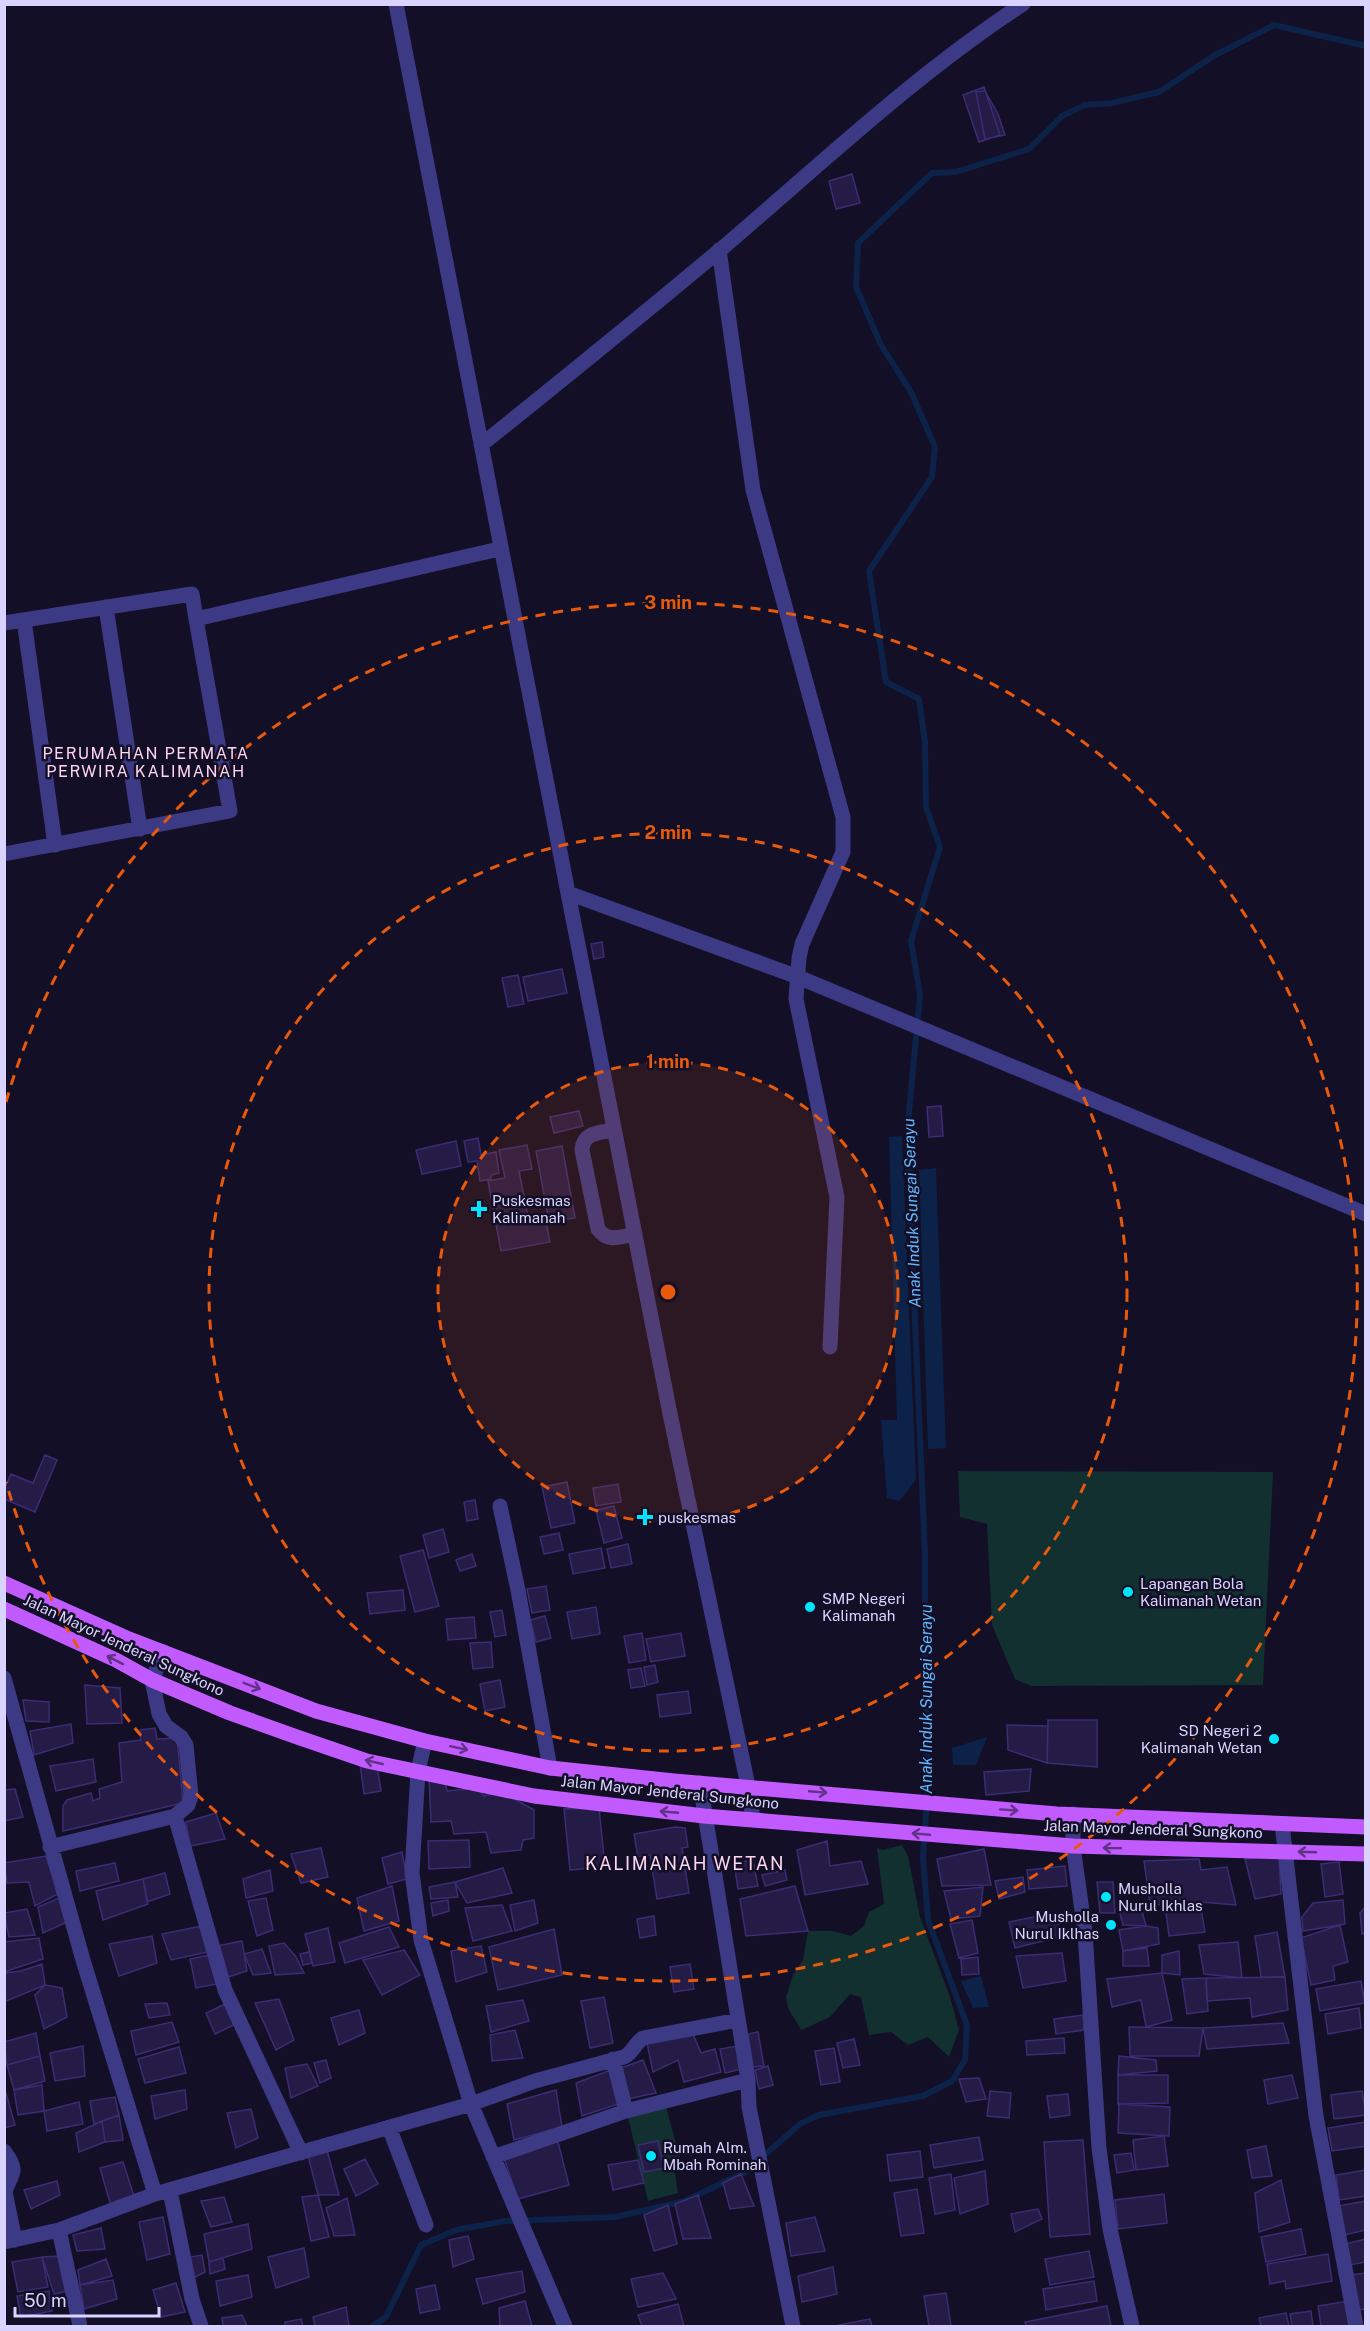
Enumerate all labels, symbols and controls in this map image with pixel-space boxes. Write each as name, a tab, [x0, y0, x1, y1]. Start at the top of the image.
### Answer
text: 3 min	[644, 592, 692, 613]
district label: PERUMAHAN PERMATA PERWIRA KALIMANAH	[42, 744, 250, 781]
text: 2 min	[644, 822, 692, 843]
text: 1 min	[646, 1051, 690, 1072]
water label: Anak Induk Sungai Serayu	[899, 1118, 925, 1308]
place label: Puskesmas Kalimanah	[492, 1192, 571, 1226]
marker: Puskesmas Kalimanah	[470, 1200, 488, 1218]
centre of rings	[658, 1282, 678, 1302]
marker: puskesmas	[636, 1508, 654, 1526]
place label: puskesmas	[658, 1509, 736, 1526]
place label: Lapangan Bola Kalimanah Wetan	[1140, 1575, 1261, 1609]
marker: Lapangan Bola Kalimanah Wetan	[1121, 1585, 1135, 1599]
place label: SMP Negeri Kalimanah	[822, 1590, 905, 1624]
street label: Jalan Mayor Jenderal Sungkono	[21, 1591, 227, 1699]
marker: SMP Negeri Kalimanah	[803, 1600, 817, 1614]
water label: Anak Induk Sungai Serayu	[917, 1604, 936, 1794]
one-way arrow	[106, 1654, 124, 1665]
one-way arrow	[242, 1681, 261, 1692]
place label: SD Negeri 2 Kalimanah Wetan	[1141, 1722, 1262, 1756]
marker: SD Negeri 2 Kalimanah Wetan	[1267, 1732, 1281, 1746]
one-way arrow	[448, 1743, 468, 1754]
one-way arrow	[364, 1755, 383, 1767]
street label: Jalan Mayor Jenderal Sungkono	[560, 1772, 780, 1812]
one-way arrow	[808, 1787, 828, 1798]
one-way arrow	[999, 1805, 1019, 1816]
one-way arrow	[659, 1806, 679, 1817]
street label: Jalan Mayor Jenderal Sungkono	[1043, 1817, 1263, 1841]
one-way arrow	[911, 1829, 931, 1840]
one-way arrow	[1103, 1842, 1123, 1853]
one-way arrow	[1298, 1846, 1318, 1858]
district label: KALIMANAH WETAN	[585, 1853, 785, 1874]
place label: Musholla Nurul Ikhlas	[1118, 1880, 1203, 1914]
marker: Musholla Nurul Ikhlas	[1099, 1890, 1113, 1904]
place label: Musholla Nurul Iklhas	[1014, 1908, 1099, 1942]
marker: Musholla Nurul Iklhas	[1104, 1918, 1118, 1932]
place label: Rumah Alm. Mbah Rominah	[663, 2139, 766, 2173]
marker: Rumah Alm. Mbah Rominah	[644, 2149, 658, 2163]
scale bar	[15, 2280, 159, 2318]
text: 50 m	[24, 2290, 67, 2311]

